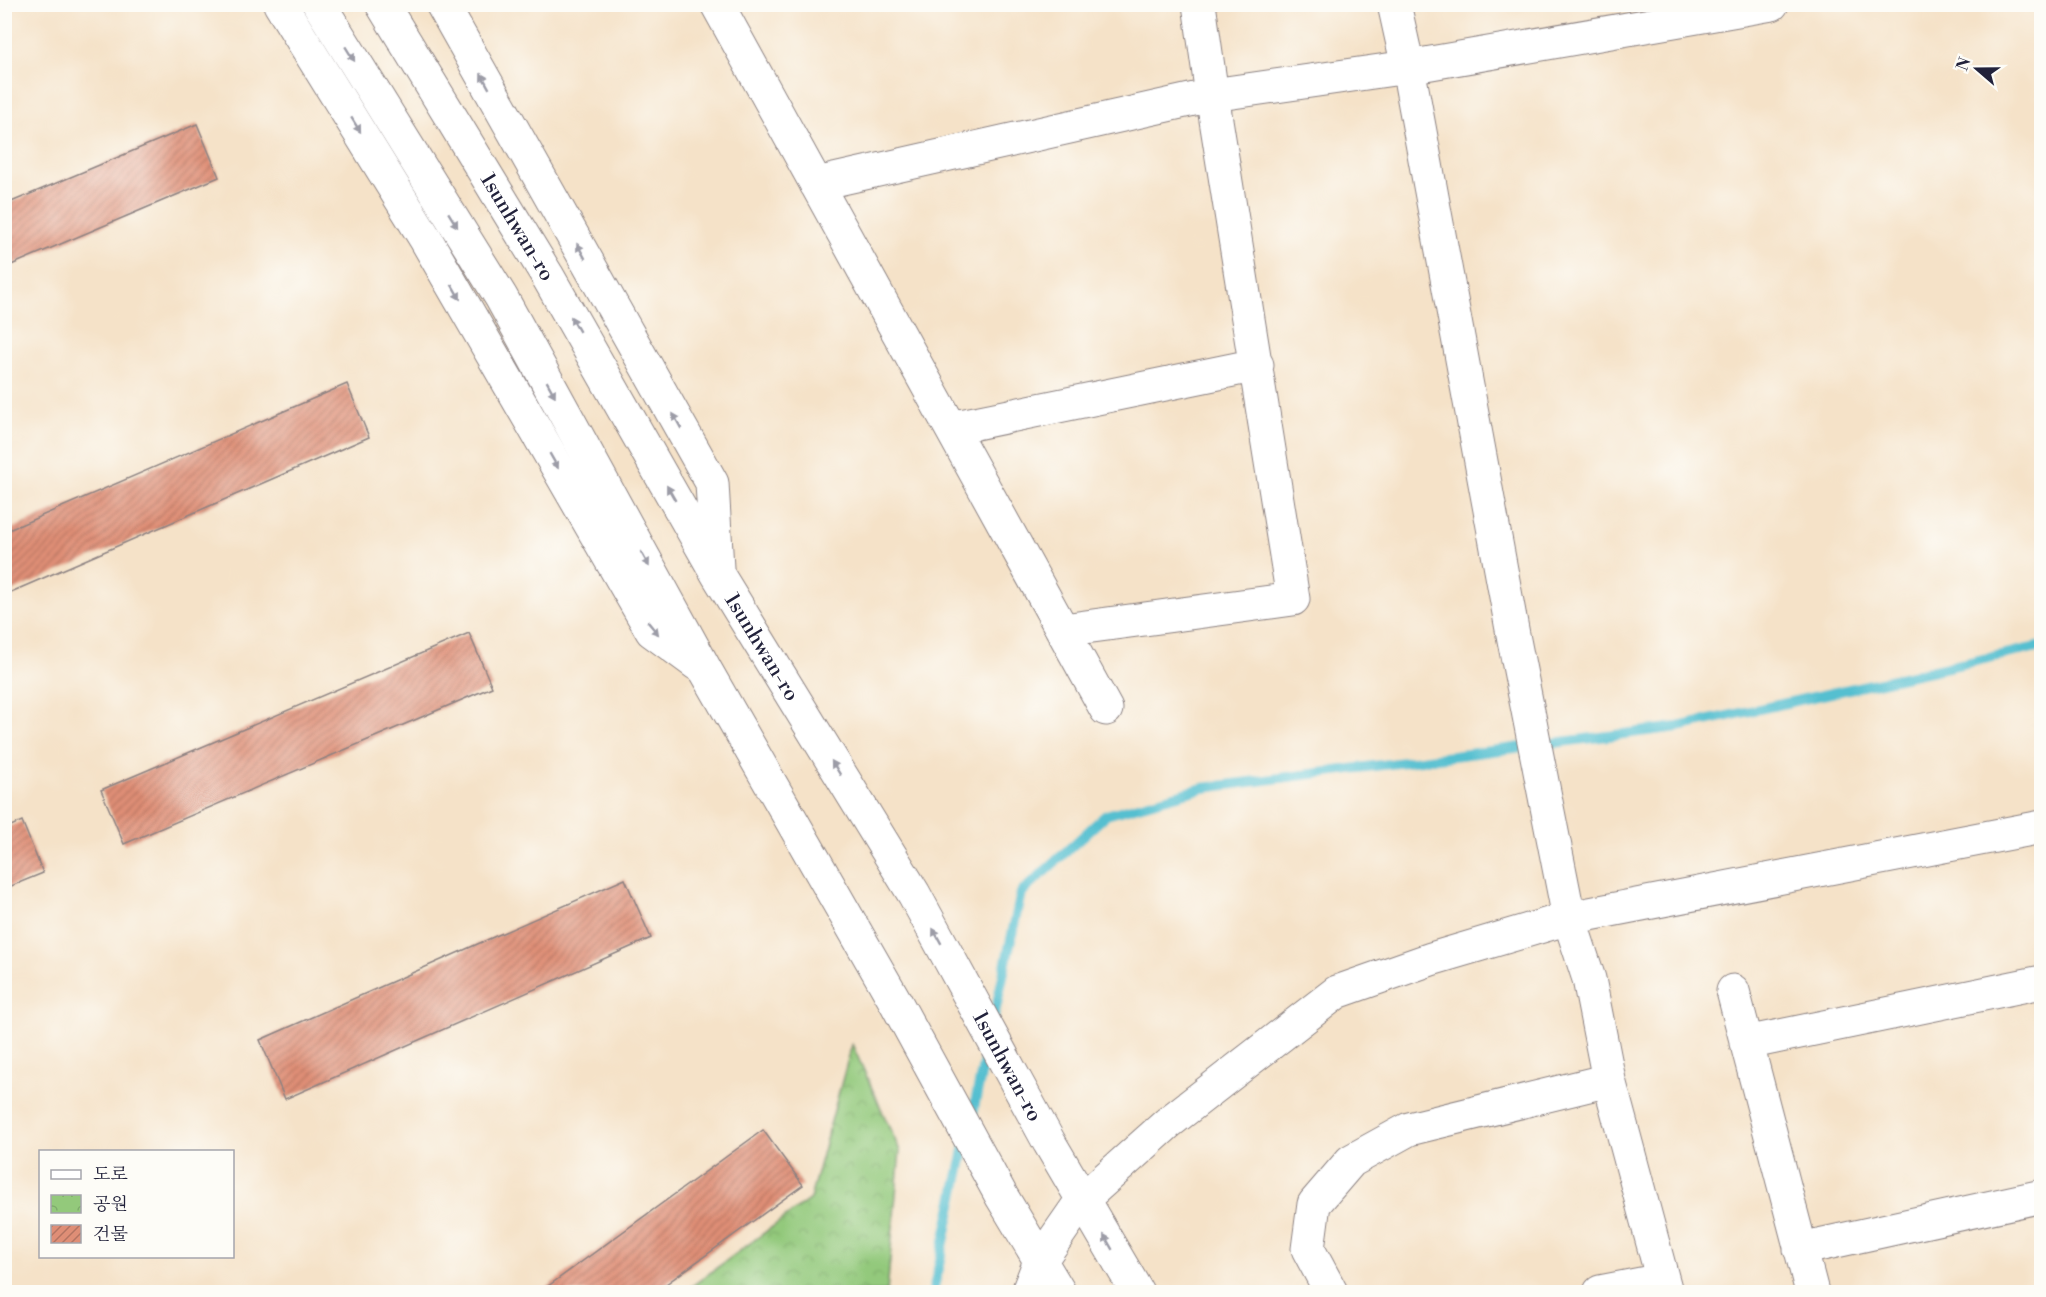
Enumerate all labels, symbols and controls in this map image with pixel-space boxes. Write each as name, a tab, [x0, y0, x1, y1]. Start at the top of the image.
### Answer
north arrow	[1947, 39, 2007, 99]
one-way arrow	[345, 46, 356, 62]
text: N	[1952, 55, 1976, 74]
one-way arrow	[481, 73, 491, 90]
one-way arrow	[350, 117, 361, 133]
street label: 1sunhwan-ro	[474, 169, 560, 286]
one-way arrow	[448, 212, 459, 228]
one-way arrow	[576, 242, 586, 259]
one-way arrow	[451, 284, 462, 300]
one-way arrow	[570, 315, 580, 332]
one-way arrow	[546, 380, 556, 397]
one-way arrow	[672, 412, 682, 429]
one-way arrow	[549, 453, 559, 470]
one-way arrow	[666, 484, 676, 501]
one-way arrow	[640, 551, 650, 568]
street label: 1sunhwan-ro	[718, 589, 804, 706]
one-way arrow	[646, 621, 660, 636]
one-way arrow	[831, 760, 842, 776]
one-way arrow	[932, 927, 942, 944]
street label: 1sunhwan-ro	[966, 1007, 1047, 1126]
legend	[39, 1150, 234, 1258]
text: 도로	[93, 1163, 128, 1186]
text: 공원	[93, 1193, 128, 1216]
text: 건물	[93, 1223, 128, 1246]
one-way arrow	[1102, 1234, 1113, 1250]

